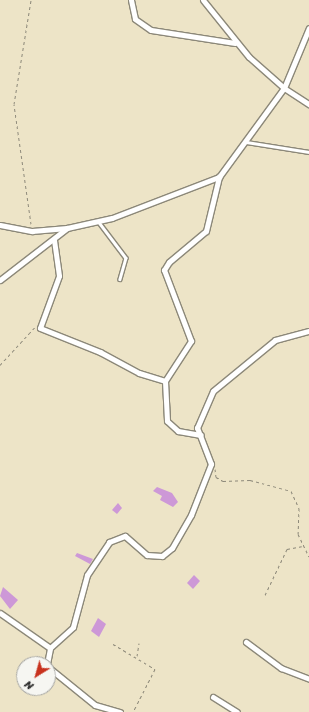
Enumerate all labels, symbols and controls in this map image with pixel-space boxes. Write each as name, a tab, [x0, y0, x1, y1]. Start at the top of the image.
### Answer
north arrow	[16, 656, 56, 696]
text: N	[20, 675, 38, 695]

